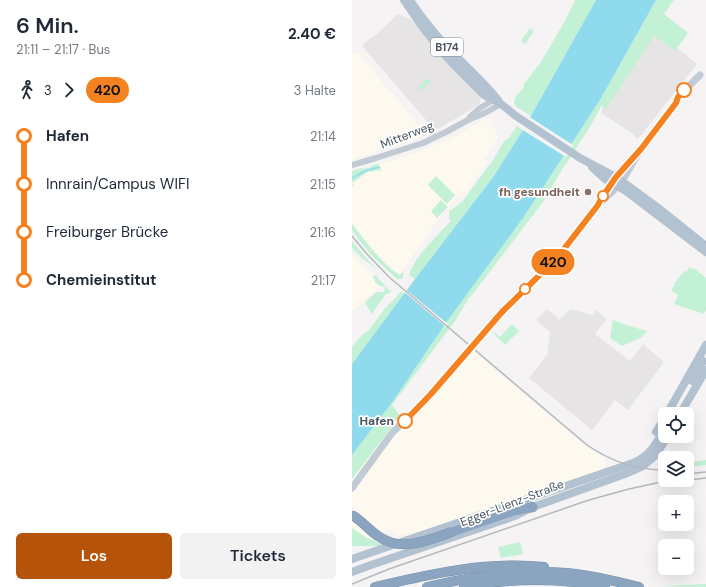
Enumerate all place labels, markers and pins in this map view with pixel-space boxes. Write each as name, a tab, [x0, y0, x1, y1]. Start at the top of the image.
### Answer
unlabelled marker	[676, 82, 692, 98]
place label: fh gesundheit	[499, 184, 580, 200]
marker: fh gesundheit	[583, 187, 593, 197]
unlabelled marker	[597, 190, 609, 202]
unlabelled marker	[519, 283, 531, 295]
place label: Hafen	[360, 413, 394, 429]
marker: Hafen	[397, 413, 413, 429]

